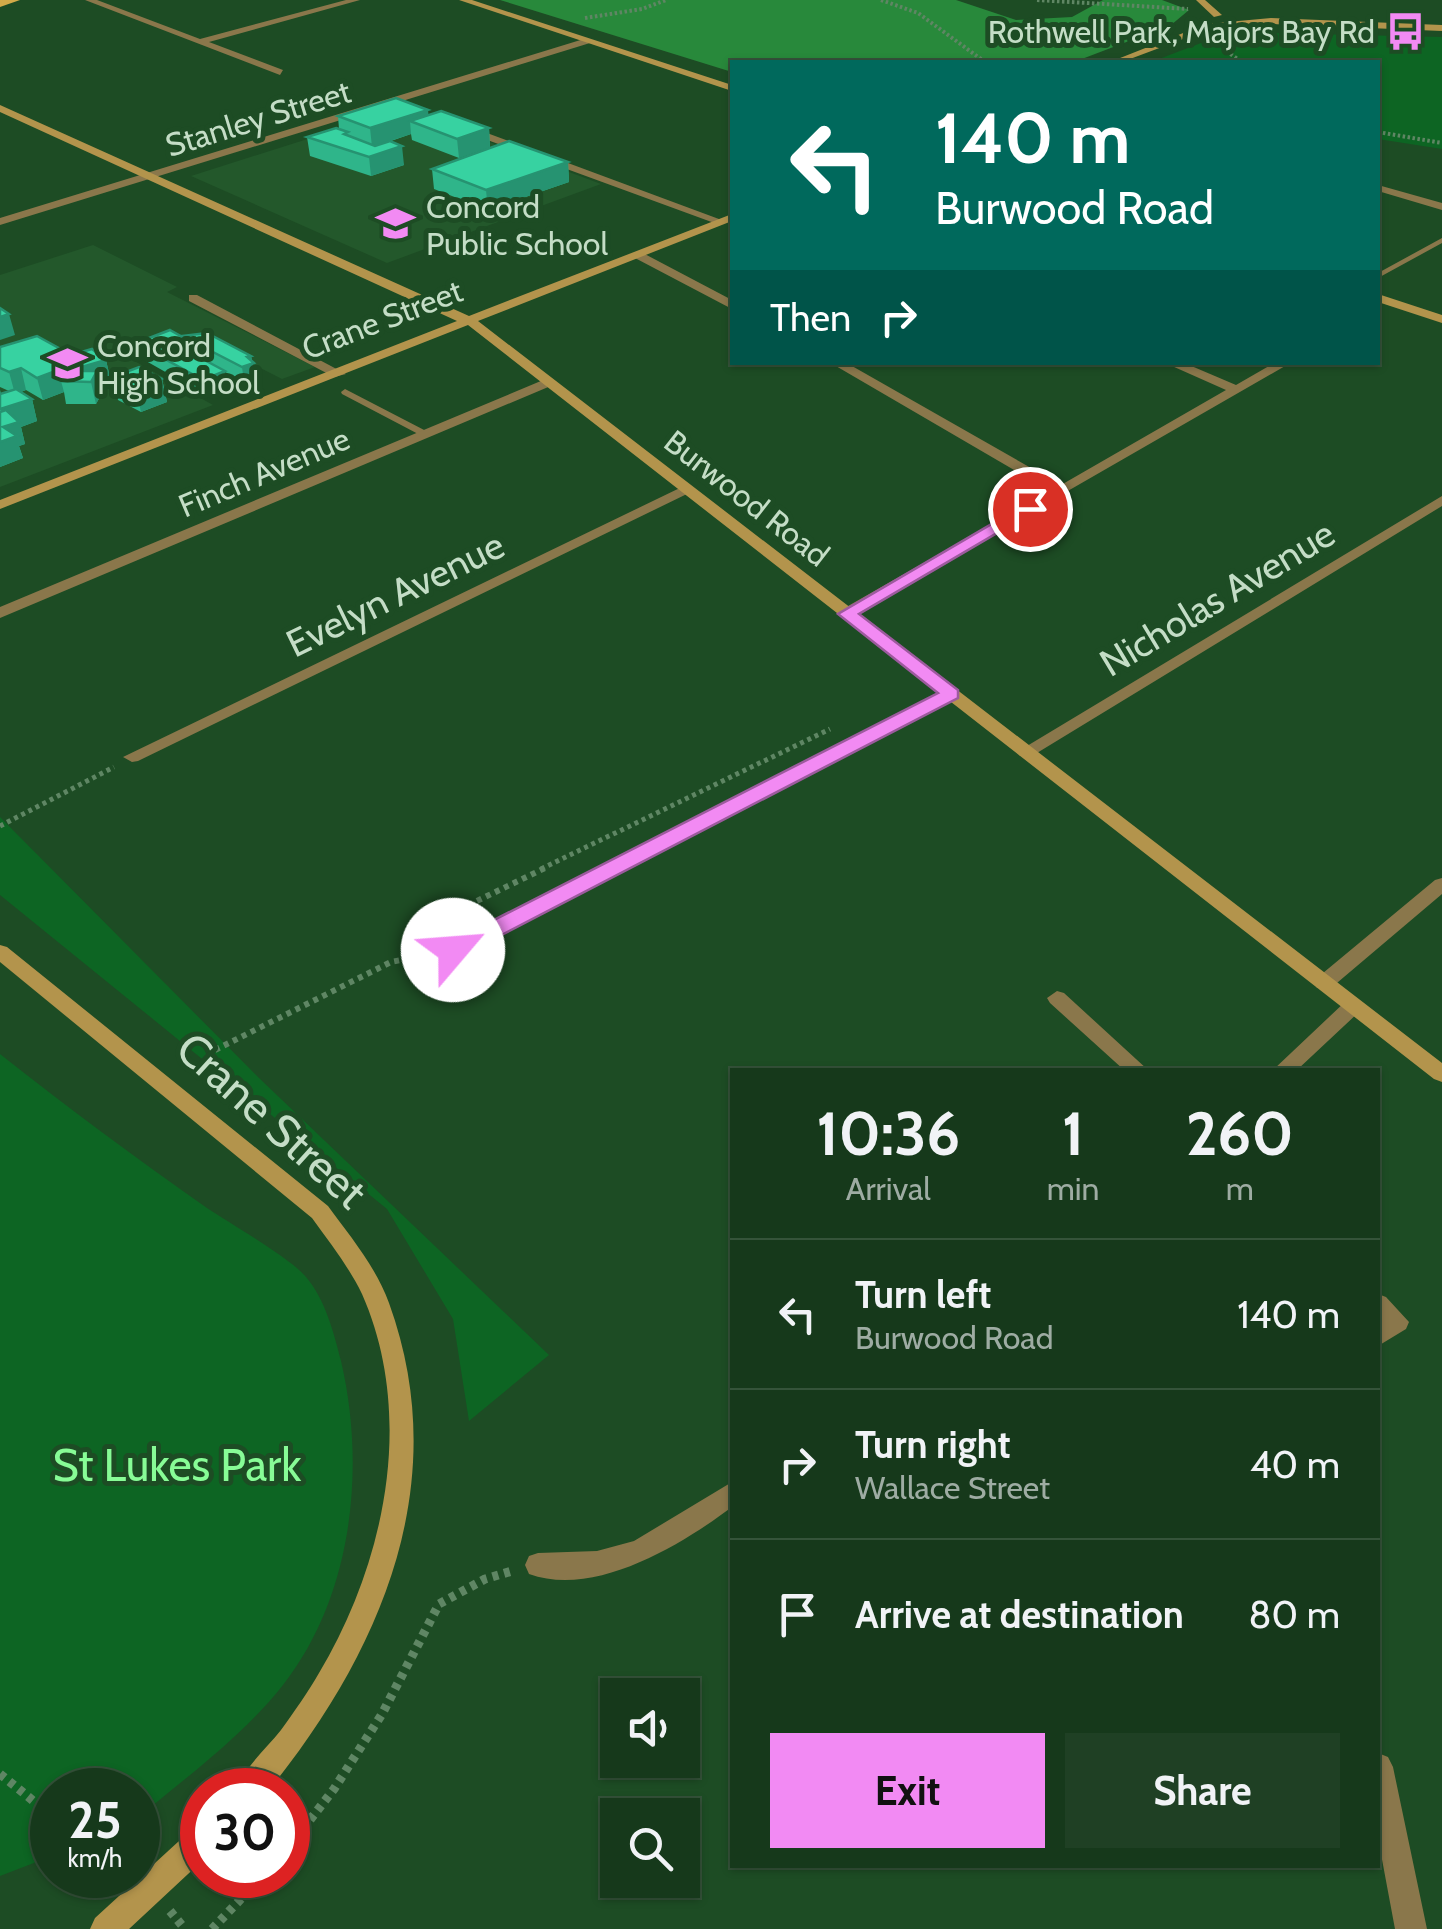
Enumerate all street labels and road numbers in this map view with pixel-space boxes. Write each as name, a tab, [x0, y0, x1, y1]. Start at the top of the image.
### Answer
street label: Stanley Street	[161, 71, 355, 165]
street label: Crane Street	[296, 271, 468, 367]
street label: Finch Avenue	[173, 419, 355, 525]
street label: Burwood Road	[657, 422, 837, 574]
street label: Nicholas Avenue	[1091, 510, 1343, 686]
street label: Evelyn Avenue	[278, 521, 512, 667]
street label: Crane Street	[166, 1021, 378, 1219]

